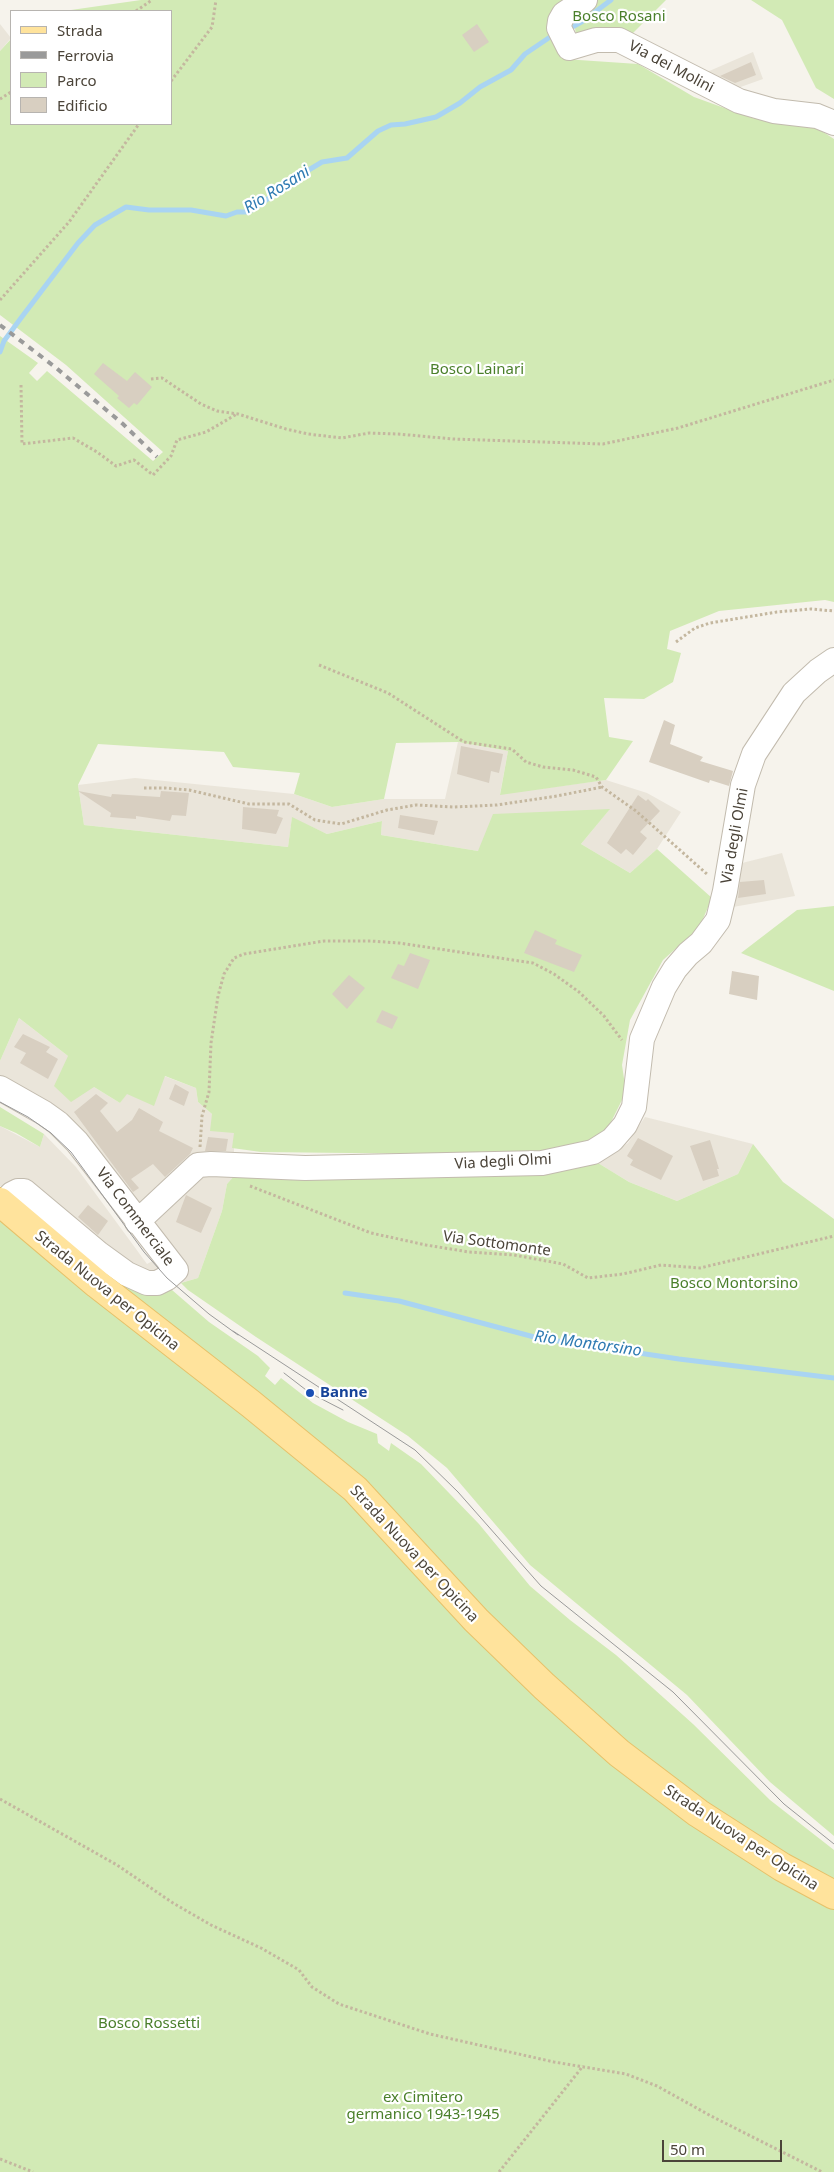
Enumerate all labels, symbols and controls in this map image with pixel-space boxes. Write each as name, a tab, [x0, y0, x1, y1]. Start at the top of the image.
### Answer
park label: Bosco Rosani	[572, 8, 666, 26]
legend	[10, 10, 172, 125]
text: Strada	[57, 20, 103, 40]
street label: Via dei Molini	[625, 37, 717, 97]
text: Ferrovia	[57, 45, 114, 65]
text: Parco	[57, 70, 97, 90]
text: Edificio	[57, 95, 108, 115]
water label: Rio Rosani	[241, 162, 313, 218]
park label: Bosco Lainari	[430, 361, 524, 379]
street label: Via degli Olmi	[718, 787, 752, 885]
street label: Via degli Olmi	[454, 1150, 552, 1174]
street label: Via Commerciale	[92, 1164, 178, 1270]
street label: Strada Nuova per Opicina	[31, 1227, 183, 1355]
street label: Via Sottomonte	[442, 1228, 552, 1260]
park label: Bosco Montorsino	[670, 1275, 798, 1293]
water label: Rio Montorsino	[533, 1327, 643, 1361]
place label: Banne	[320, 1384, 367, 1402]
marker: Banne	[304, 1387, 316, 1399]
street label: Strada Nuova per Opicina	[346, 1482, 482, 1626]
street label: Strada Nuova per Opicina	[661, 1781, 821, 1895]
park label: Bosco Rossetti	[98, 2015, 200, 2033]
park label: ex Cimitero germanico 1943-1945	[346, 2089, 500, 2124]
scale bar	[664, 2130, 784, 2162]
text: 50 m	[670, 2139, 705, 2159]

